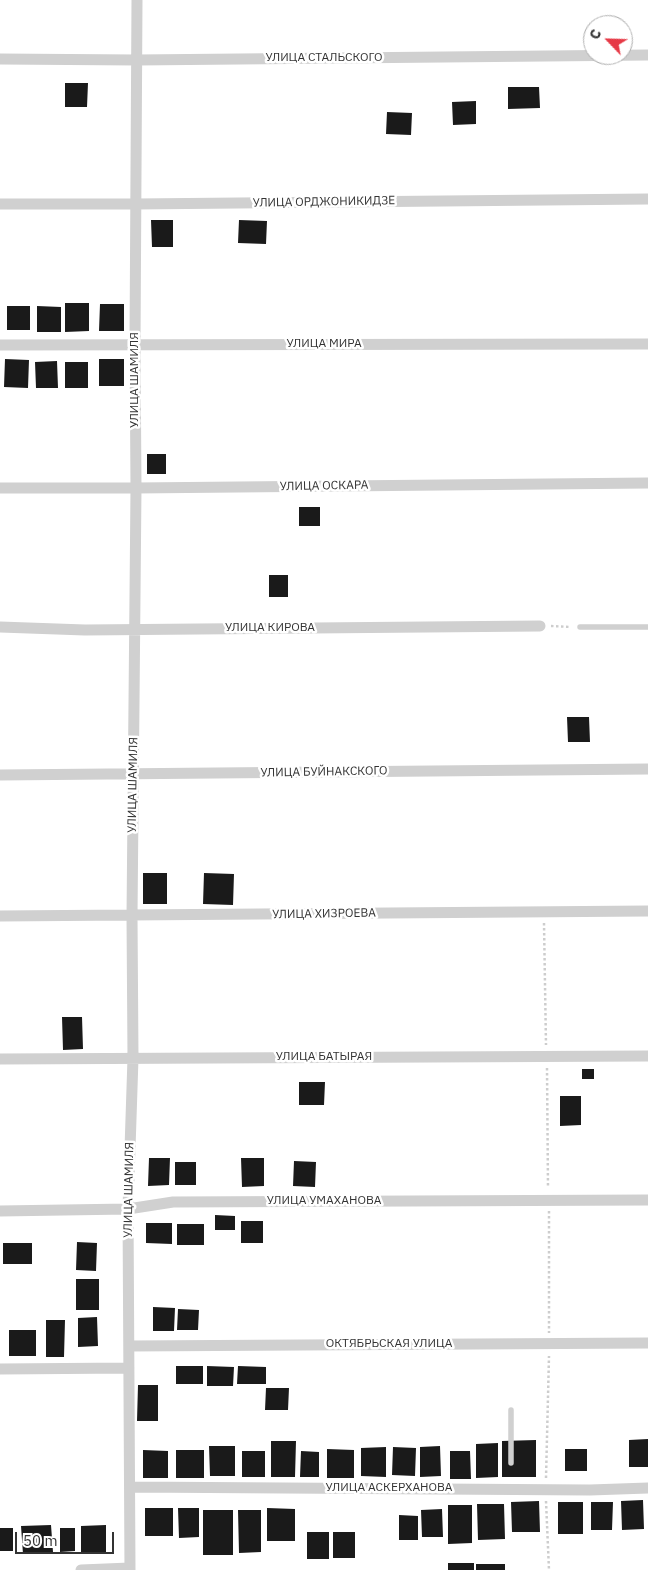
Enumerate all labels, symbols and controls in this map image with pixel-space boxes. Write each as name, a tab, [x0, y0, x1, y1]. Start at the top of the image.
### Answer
north arrow	[583, 15, 633, 65]
text: С	[585, 26, 605, 42]
street label: УЛИЦА СТАЛЬСКОГО	[265, 51, 383, 65]
street label: УЛИЦА ОРДЖОНИКИДЗЕ	[253, 194, 395, 210]
street label: УЛИЦА ШАМИЛЯ	[128, 332, 142, 428]
street label: УЛИЦА МИРА	[286, 337, 362, 351]
street label: УЛИЦА ОСКАРА	[280, 478, 368, 494]
street label: УЛИЦА КИРОВА	[225, 621, 315, 635]
street label: УЛИЦА ШАМИЛЯ	[125, 737, 141, 833]
street label: УЛИЦА БУЙНАКСКОГО	[260, 764, 388, 780]
street label: УЛИЦА ХИЗРОЕВА	[272, 906, 376, 922]
street label: УЛИЦА БАТЫРАЯ	[276, 1050, 372, 1064]
street label: УЛИЦА ШАМИЛЯ	[121, 1142, 137, 1238]
street label: УЛИЦА УМАХАНОВА	[267, 1194, 381, 1208]
street label: ОКТЯБРЬСКАЯ УЛИЦА	[326, 1337, 452, 1351]
street label: УЛИЦА АСКЕРХАНОВА	[325, 1481, 453, 1495]
scale bar	[18, 1522, 116, 1554]
text: 50 m	[23, 1531, 58, 1550]

